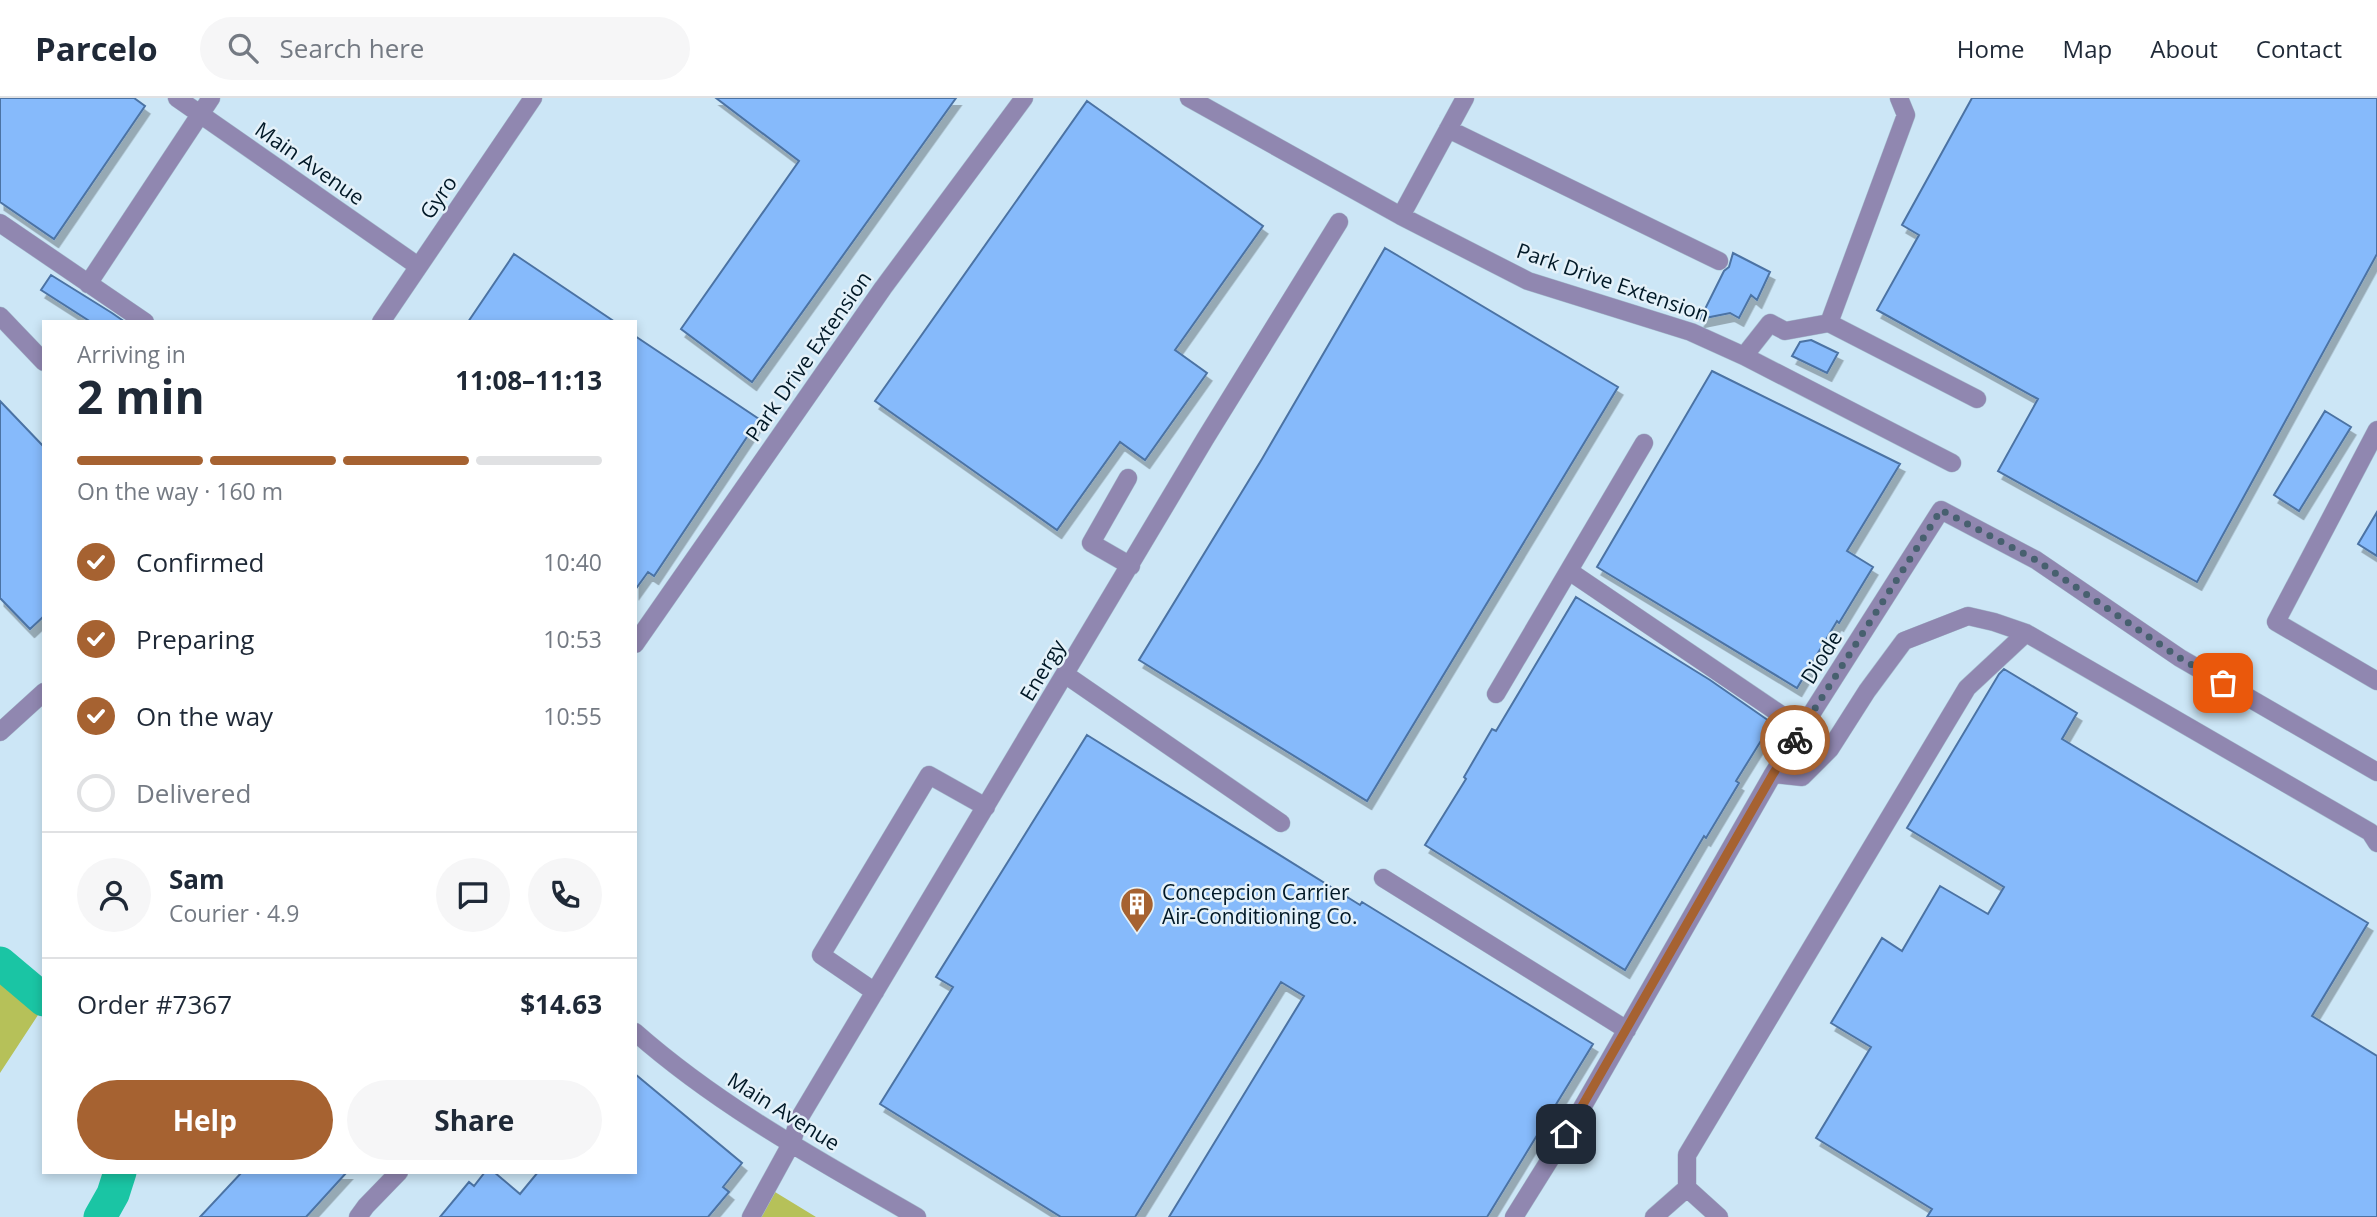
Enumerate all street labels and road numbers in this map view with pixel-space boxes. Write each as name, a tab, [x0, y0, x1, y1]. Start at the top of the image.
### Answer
street label: Main Avenue	[250, 115, 370, 211]
street label: Gyro	[413, 170, 463, 224]
street label: Park Drive Extension	[1513, 236, 1713, 328]
street label: Park Drive Extension	[739, 265, 877, 447]
street label: Diode	[1794, 625, 1848, 689]
street label: Energy	[1013, 634, 1071, 706]
street label: Main Avenue	[723, 1065, 845, 1157]

